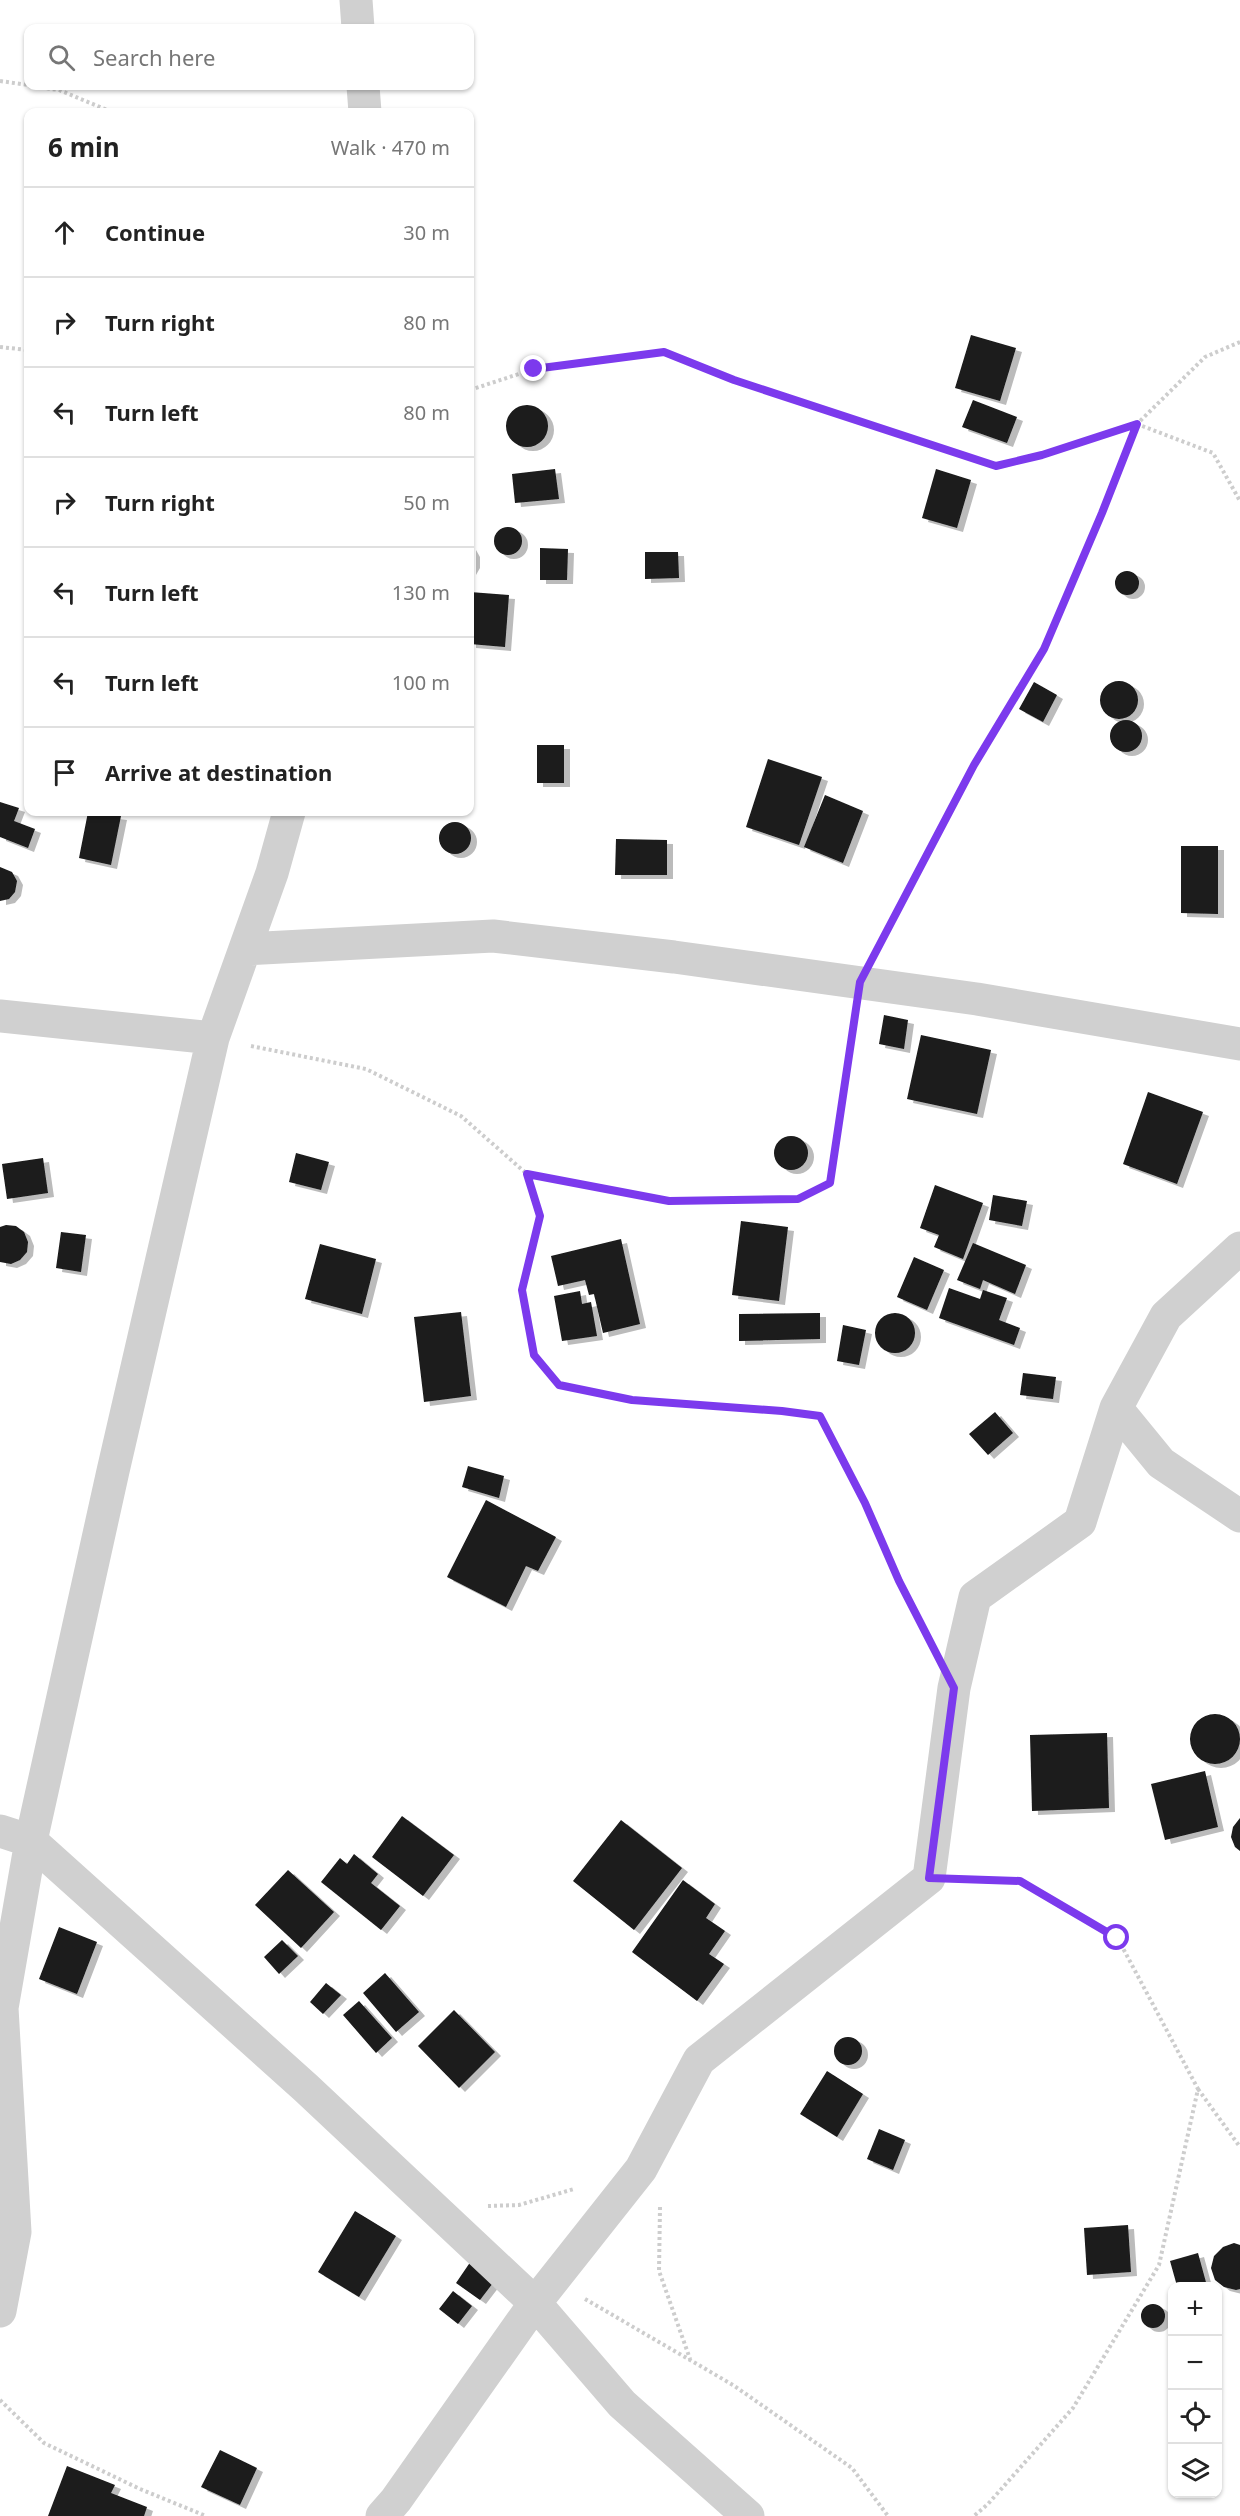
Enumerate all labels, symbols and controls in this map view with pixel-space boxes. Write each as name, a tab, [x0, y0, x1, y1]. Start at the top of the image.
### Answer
search box	[24, 24, 474, 90]
icon: search	[45, 41, 78, 74]
text: Search here	[93, 42, 215, 72]
text: 6 min	[48, 129, 120, 165]
text: Walk · 470 m	[331, 134, 450, 161]
icon: ahead	[48, 216, 81, 249]
text: Continue	[105, 217, 205, 247]
text: 30 m	[403, 219, 450, 246]
icon: right	[48, 306, 81, 339]
text: Turn right	[105, 307, 215, 337]
text: 80 m	[403, 309, 450, 336]
route end	[520, 355, 546, 381]
icon: left	[48, 396, 81, 429]
text: Turn left	[105, 397, 199, 427]
text: 80 m	[403, 399, 450, 426]
icon: right	[48, 486, 81, 519]
text: Turn right	[105, 487, 215, 517]
text: 50 m	[403, 489, 450, 516]
icon: left	[48, 576, 81, 609]
text: Turn left	[105, 577, 199, 607]
text: 130 m	[392, 579, 450, 606]
icon: left	[48, 666, 81, 699]
text: Turn left	[105, 667, 199, 697]
text: 100 m	[392, 669, 450, 696]
icon: arrive	[48, 756, 81, 789]
text: Arrive at destination	[105, 757, 332, 787]
route start	[1103, 1924, 1129, 1950]
map controls	[1168, 2282, 1222, 2498]
button: +	[1168, 2282, 1222, 2336]
button: −	[1168, 2336, 1222, 2390]
button: locate	[1168, 2390, 1222, 2444]
button: layers	[1168, 2444, 1222, 2498]

